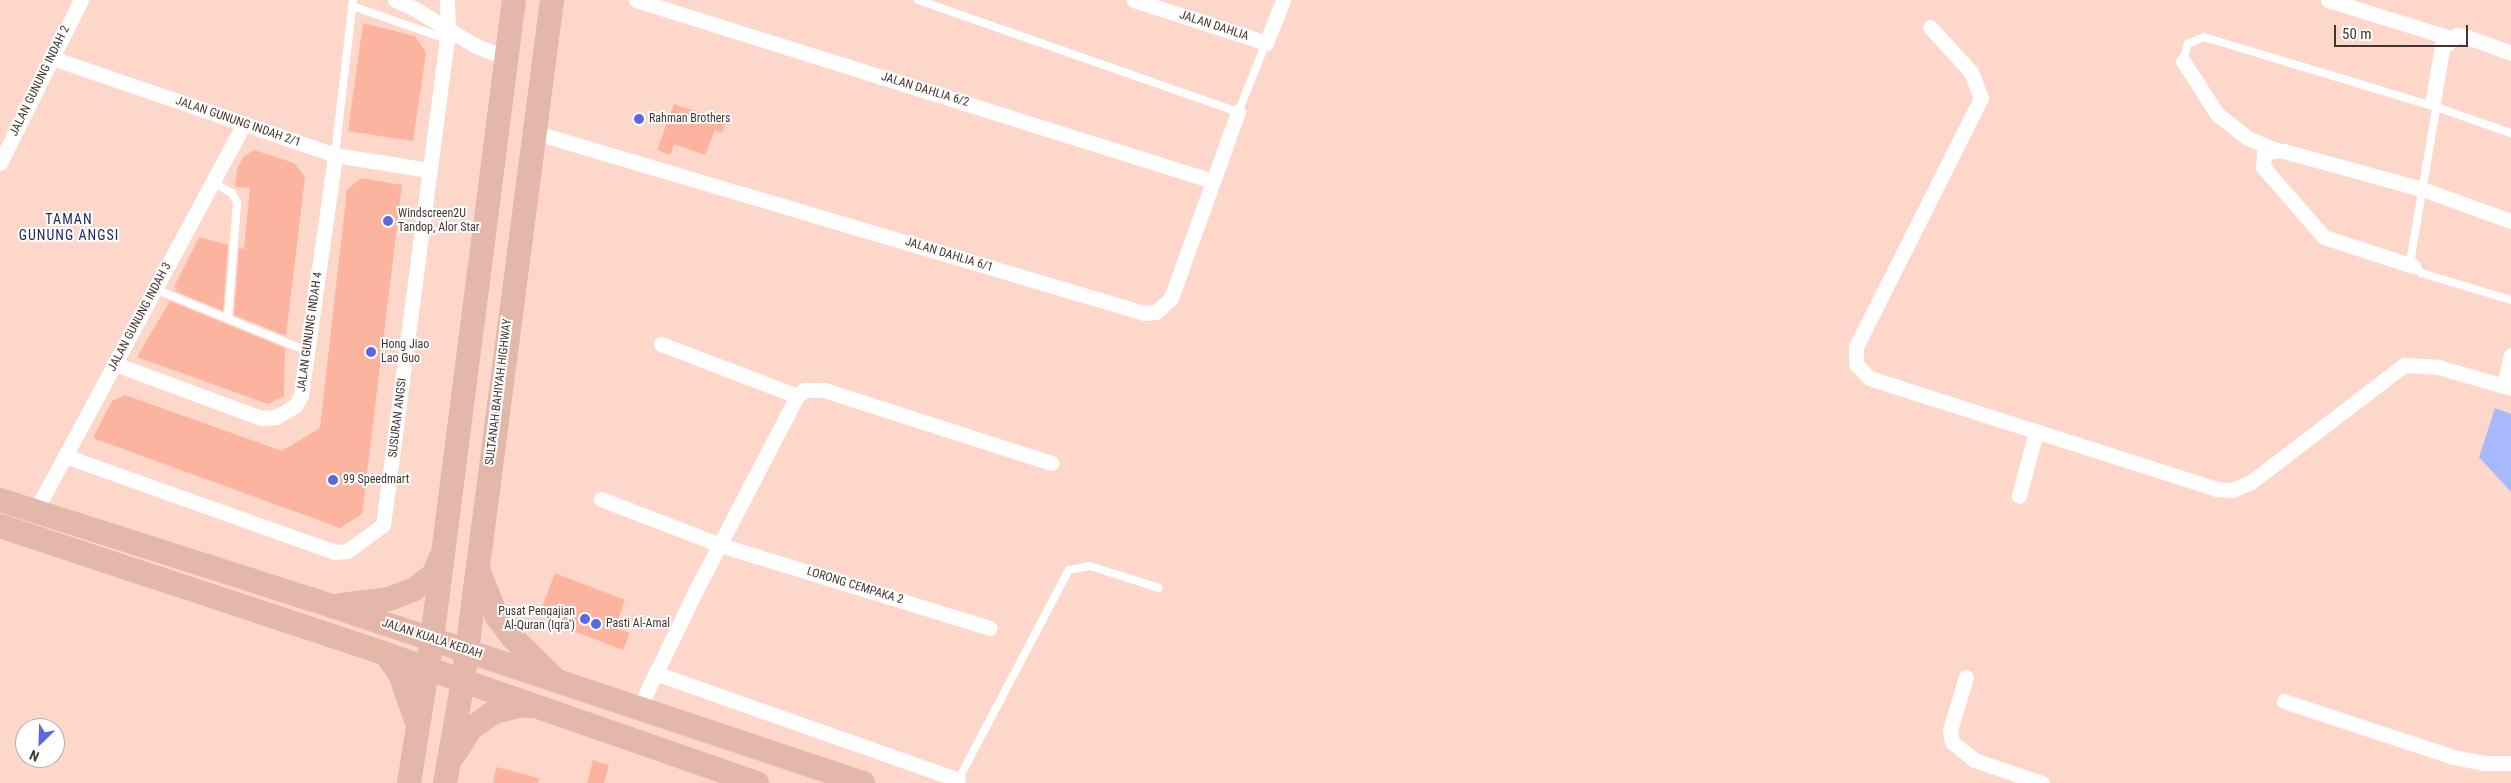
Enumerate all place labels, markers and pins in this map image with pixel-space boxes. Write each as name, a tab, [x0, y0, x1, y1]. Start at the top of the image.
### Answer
place label: Rahman Brothers	[649, 112, 730, 126]
marker: Rahman Brothers	[633, 113, 645, 125]
place label: Windscreen2U Tandop, Alor Star	[398, 207, 479, 235]
marker: Windscreen2U Tandop, Alor Star	[382, 215, 394, 227]
place label: Hong Jiao Lao Guo	[381, 338, 429, 366]
marker: Hong Jiao Lao Guo	[365, 346, 377, 358]
place label: 99 Speedmart	[343, 473, 409, 487]
marker: 99 Speedmart	[327, 474, 339, 486]
place label: Pusat Pengajian Al-Quran (Iqra')	[498, 605, 575, 633]
marker: Pusat Pengajian Al-Quran (Iqra')	[579, 613, 591, 625]
place label: Pasti Al-Amal	[606, 617, 670, 631]
marker: Pasti Al-Amal	[590, 618, 602, 630]

